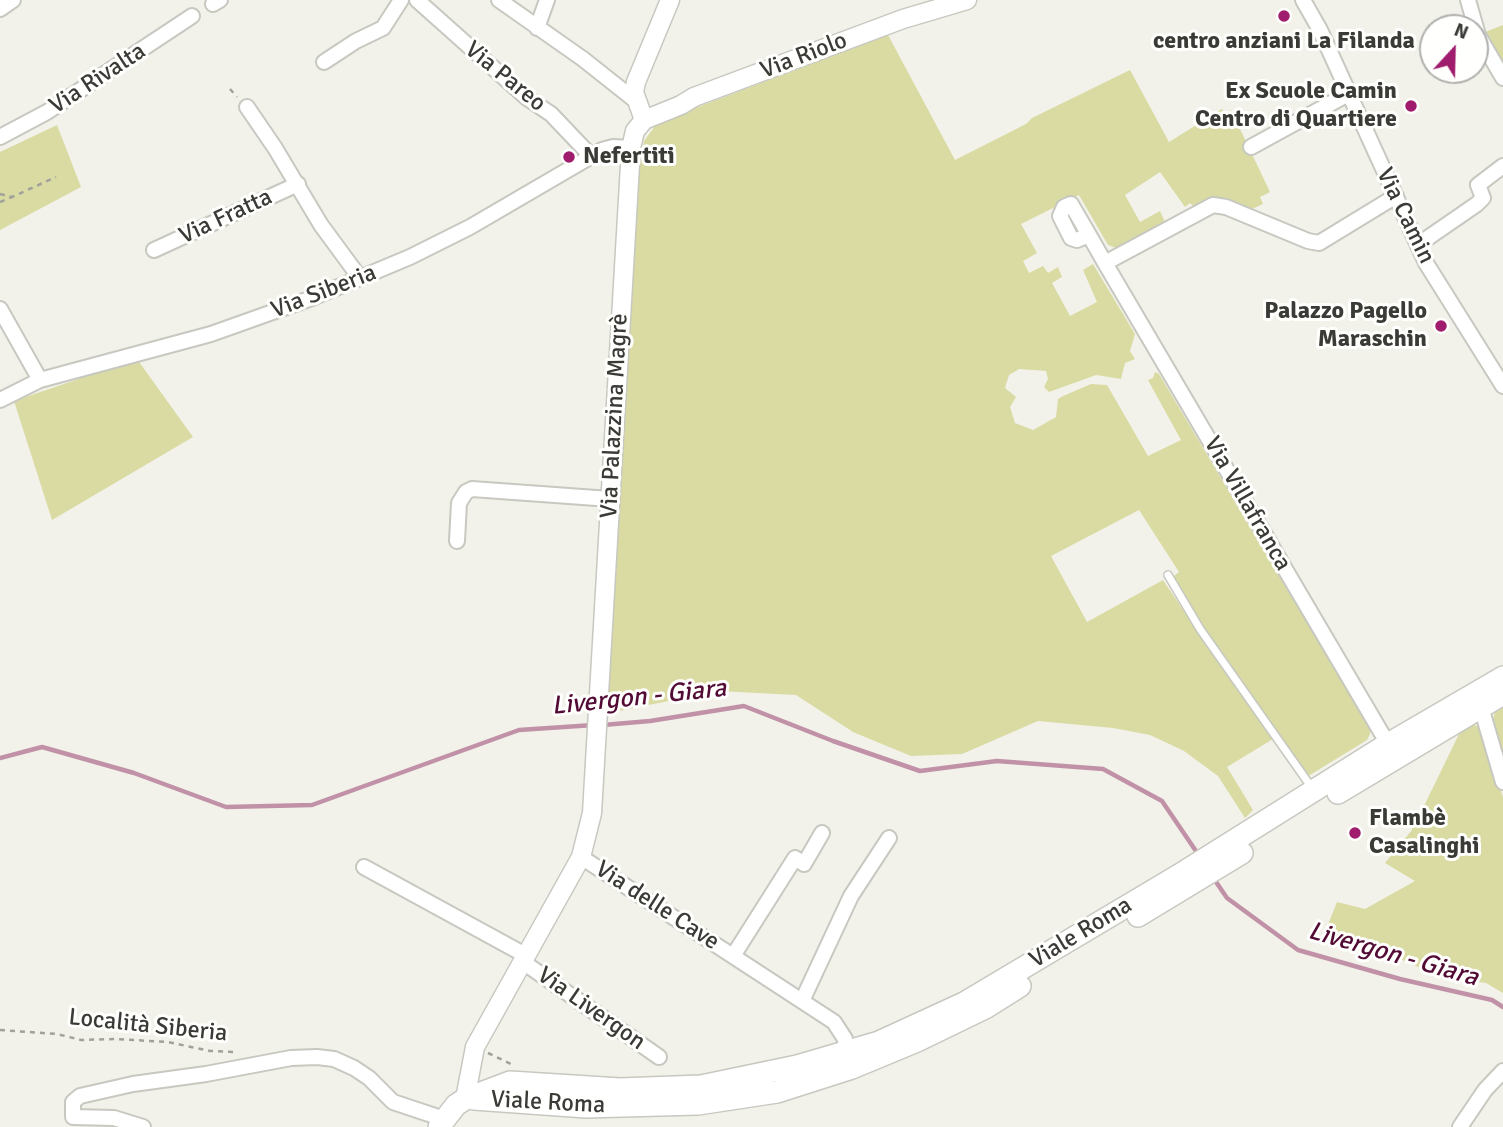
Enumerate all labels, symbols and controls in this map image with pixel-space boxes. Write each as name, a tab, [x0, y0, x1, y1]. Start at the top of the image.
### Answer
marker: centro anziani La Filanda	[1276, 8, 1292, 24]
north arrow	[1419, 14, 1489, 84]
text: N	[1450, 18, 1472, 45]
street label: Via Riolo	[757, 26, 851, 86]
place label: centro anziani La Filanda	[1153, 28, 1415, 56]
street label: Via Pareo	[459, 36, 551, 118]
street label: Via Rivalta	[45, 37, 151, 121]
place label: Ex Scuole Camin Centro di Quartiere	[1195, 78, 1397, 134]
marker: Ex Scuole Camin Centro di Quartiere	[1403, 98, 1419, 114]
place label: Nefertiti	[583, 143, 675, 171]
marker: Nefertiti	[561, 149, 577, 165]
street label: Via Camin	[1369, 163, 1441, 269]
street label: Via Fratta	[175, 183, 277, 251]
street label: Via Siberia	[267, 259, 381, 325]
place label: Palazzo Pagello Maraschin	[1264, 298, 1427, 354]
street label: Via Palazzina Magrè	[595, 313, 635, 519]
marker: Palazzo Pagello Maraschin	[1433, 318, 1449, 334]
street label: Via Villafranca	[1197, 432, 1297, 576]
water label: Livergon - Giara	[550, 673, 728, 723]
place label: Flambè Casalinghi	[1369, 805, 1479, 861]
marker: Flambè Casalinghi	[1347, 825, 1363, 841]
street label: Via delle Cave	[590, 855, 724, 957]
street label: Viale Roma	[1025, 891, 1137, 975]
water label: Livergon - Giara	[1305, 916, 1481, 994]
street label: Via Livergon	[531, 961, 651, 1057]
street label: Località Siberia	[67, 1003, 229, 1049]
street label: Viale Roma	[490, 1086, 606, 1120]

